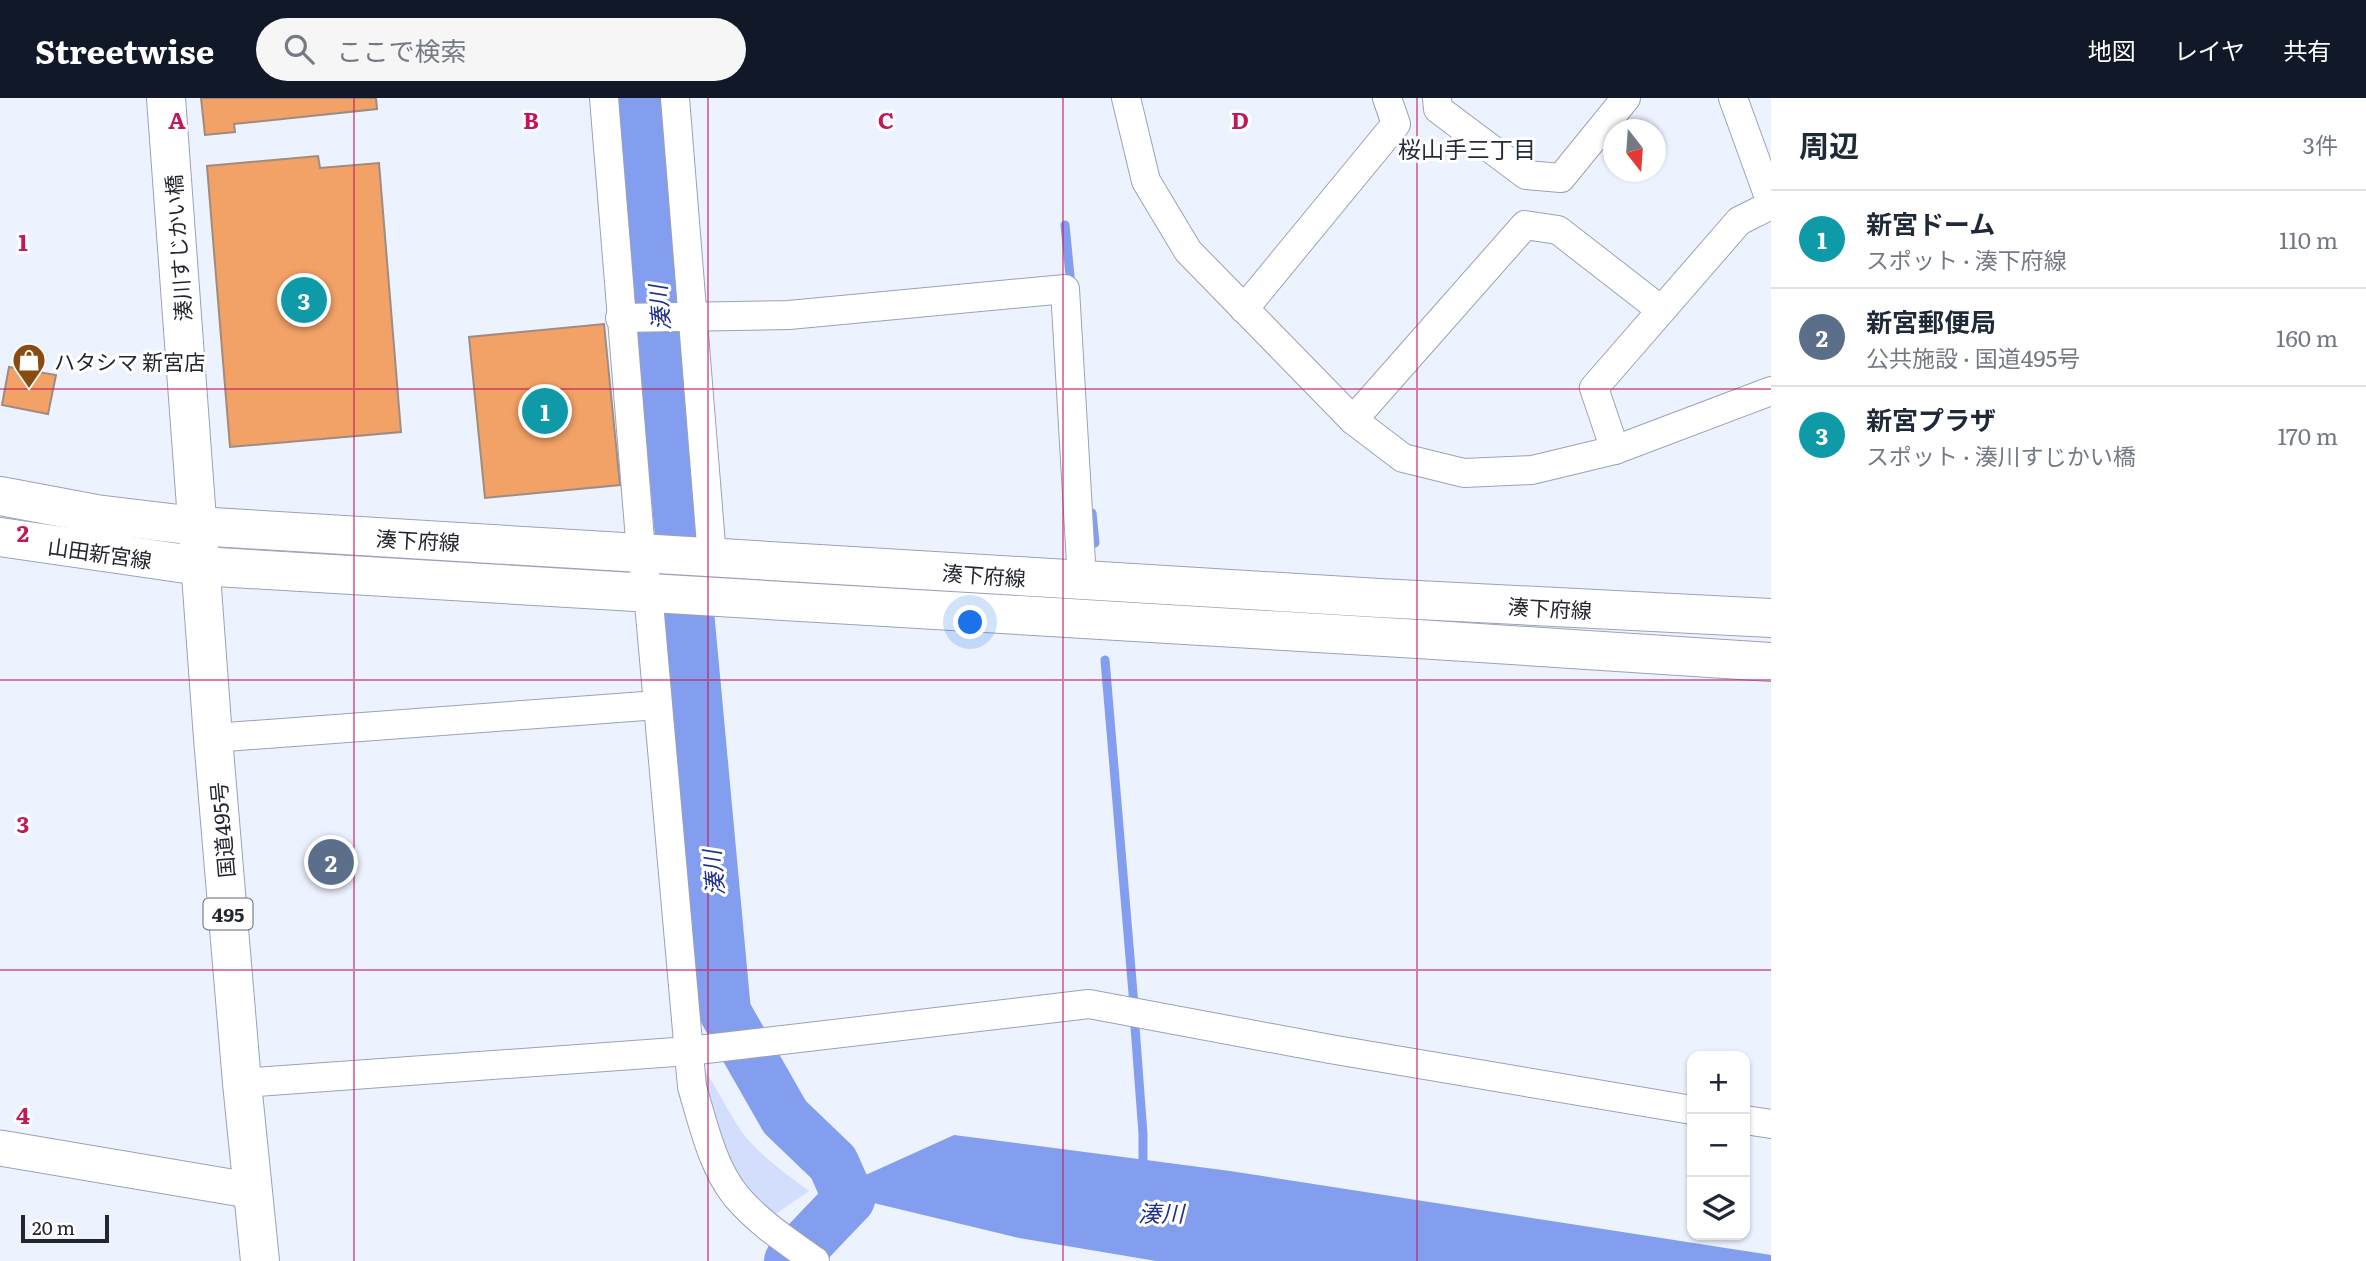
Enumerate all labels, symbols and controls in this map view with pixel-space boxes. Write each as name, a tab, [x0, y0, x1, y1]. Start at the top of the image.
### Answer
search box	[256, 18, 746, 81]
text: Streetwise	[35, 25, 214, 74]
icon: search	[280, 30, 318, 68]
text: ここで検索	[336, 30, 466, 69]
text: 地図	[2088, 32, 2136, 67]
text: レイヤ	[2174, 32, 2245, 67]
text: 共有	[2283, 32, 2331, 67]
text: A	[168, 102, 186, 136]
text: B	[523, 102, 539, 136]
text: C	[878, 102, 894, 136]
text: D	[1231, 102, 1249, 136]
north arrow	[1603, 119, 1666, 182]
text: 周辺	[1799, 122, 1859, 166]
text: 3件	[2303, 127, 2338, 161]
district label: 桜山手三丁目	[1398, 131, 1536, 165]
street label: 湊川すじかい橋	[156, 174, 198, 322]
text: 新宮ドーム	[1866, 203, 1995, 242]
text: 1	[1817, 222, 1827, 256]
text: 110 m	[2279, 222, 2338, 256]
text: 1	[18, 224, 28, 258]
text: スポット · 湊下府線	[1866, 242, 2067, 276]
pin: 3	[281, 274, 327, 326]
water label: 湊川	[639, 281, 677, 332]
text: 新宮郵便局	[1866, 301, 1996, 340]
text: 2	[1816, 320, 1828, 354]
text: 160 m	[2276, 320, 2338, 354]
text: 公共施設 · 国道495号	[1866, 340, 2080, 374]
shop icon: ハタシマ 新宮店	[10, 341, 48, 390]
place label: ハタシマ 新宮店	[54, 345, 205, 376]
pin: 1	[522, 385, 568, 437]
text: 新宮プラザ	[1866, 399, 1996, 438]
text: 3	[1816, 418, 1828, 452]
text: 170 m	[2277, 418, 2338, 452]
text: スポット · 湊川すじかい橋	[1866, 438, 2136, 472]
text: 2	[17, 515, 29, 549]
street label: 湊下府線	[375, 521, 461, 557]
street label: 山田新宮線	[46, 529, 154, 575]
street label: 湊下府線	[941, 556, 1027, 592]
street label: 湊下府線	[1507, 589, 1593, 625]
your location	[953, 605, 987, 639]
street label: 国道495号	[201, 781, 241, 879]
text: 3	[17, 806, 29, 840]
pin: 2	[308, 836, 354, 888]
water label: 湊川	[693, 846, 731, 897]
road number: 495	[204, 898, 252, 930]
map controls	[1687, 1051, 1750, 1240]
button: +	[1687, 1051, 1750, 1114]
text: 4	[16, 1097, 30, 1131]
button: −	[1687, 1114, 1750, 1177]
button: layers	[1687, 1177, 1750, 1240]
water label: 湊川	[1138, 1195, 1187, 1229]
scale bar	[21, 1212, 108, 1244]
text: 20 m	[32, 1213, 75, 1241]

